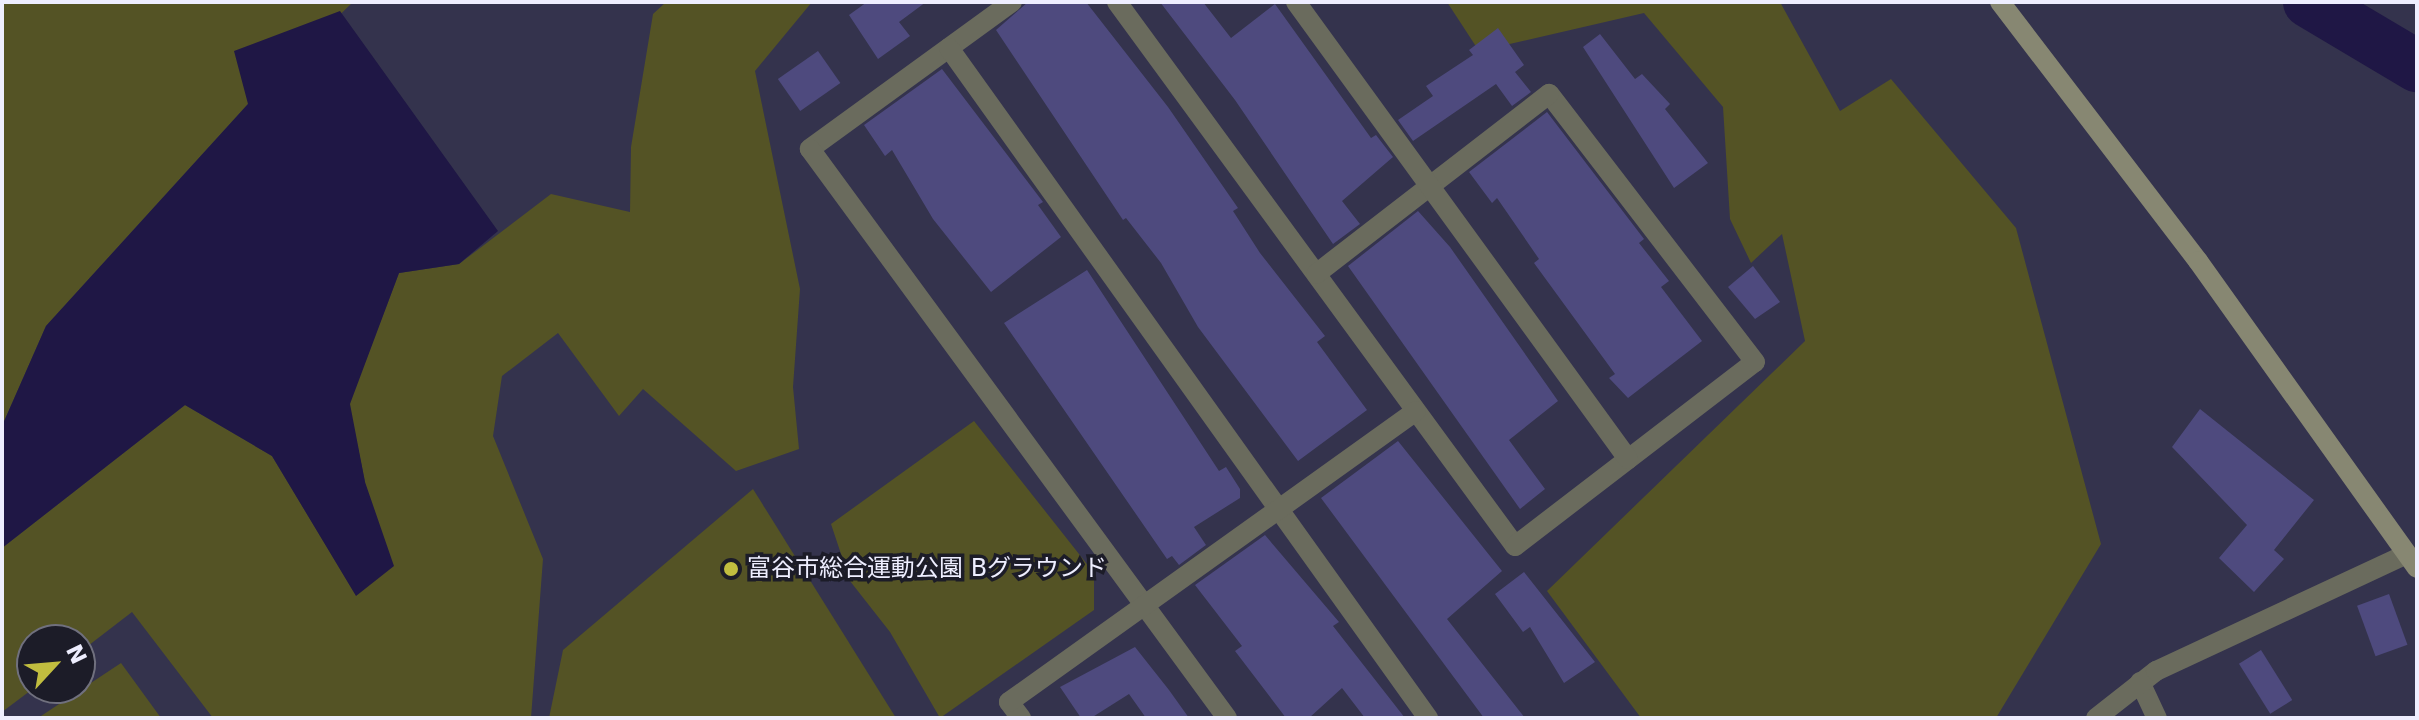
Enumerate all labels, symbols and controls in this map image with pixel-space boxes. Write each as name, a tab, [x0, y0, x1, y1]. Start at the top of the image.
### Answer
place label: 富谷市総合運動公園 Bグラウンド	[747, 555, 1107, 583]
marker: 富谷市総合運動公園 Bグラウンド	[722, 560, 740, 578]
north arrow	[16, 624, 96, 704]
text: N	[61, 640, 91, 668]

